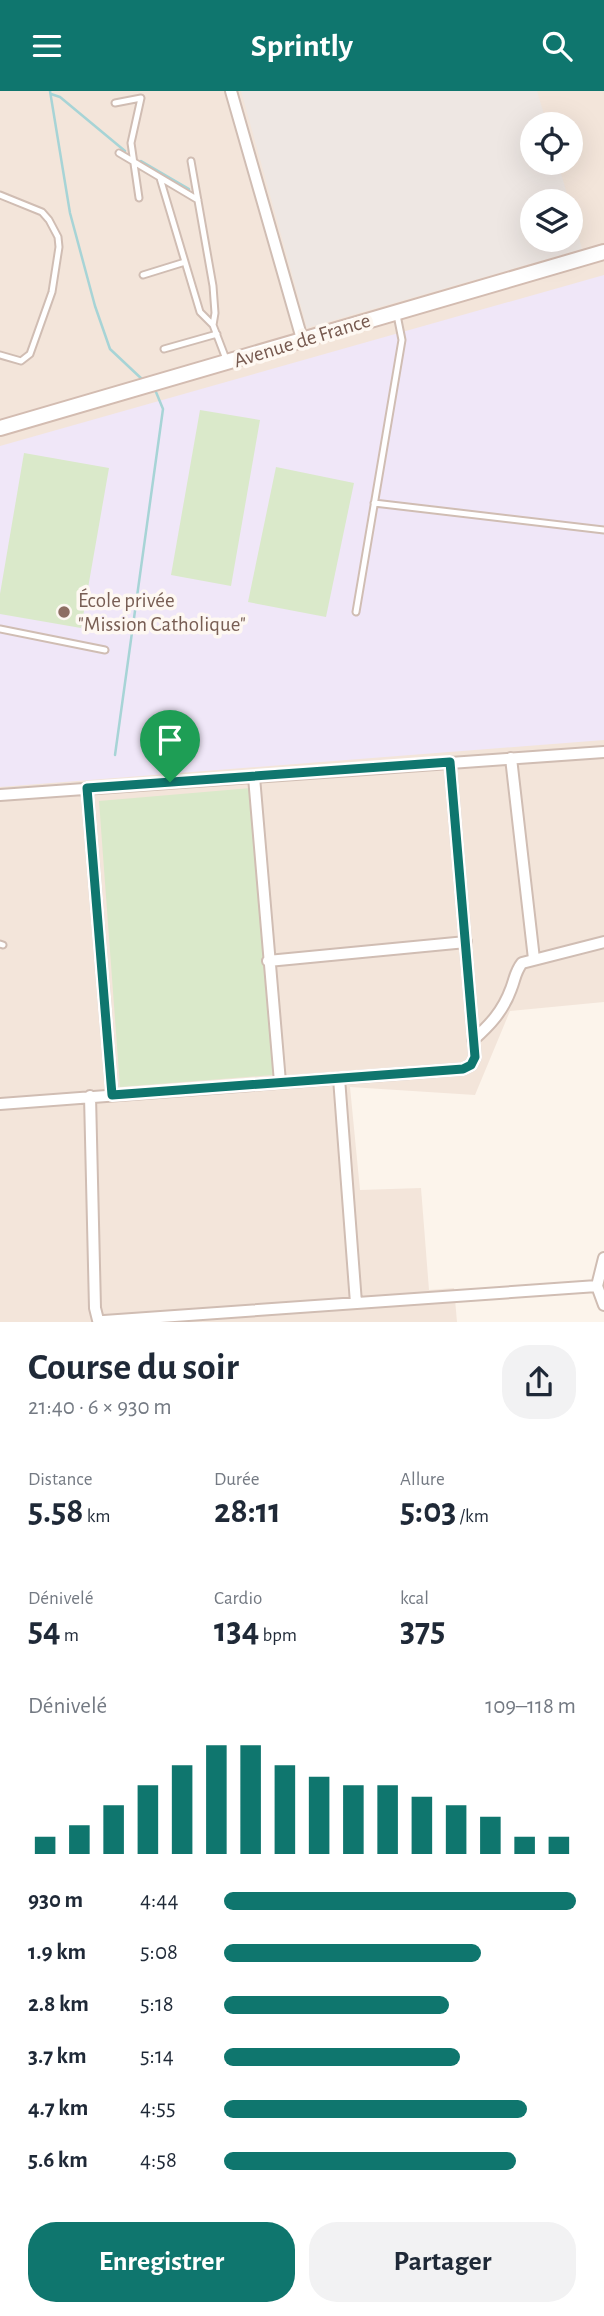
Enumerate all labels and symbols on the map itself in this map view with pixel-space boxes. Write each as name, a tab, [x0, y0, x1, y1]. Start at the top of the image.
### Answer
street label: Avenue de France	[231, 310, 373, 371]
place label: École privée "Mission Catholique"	[78, 588, 246, 635]
marker: École privée "Mission Catholique"	[56, 604, 72, 620]
pin	[140, 710, 200, 782]

